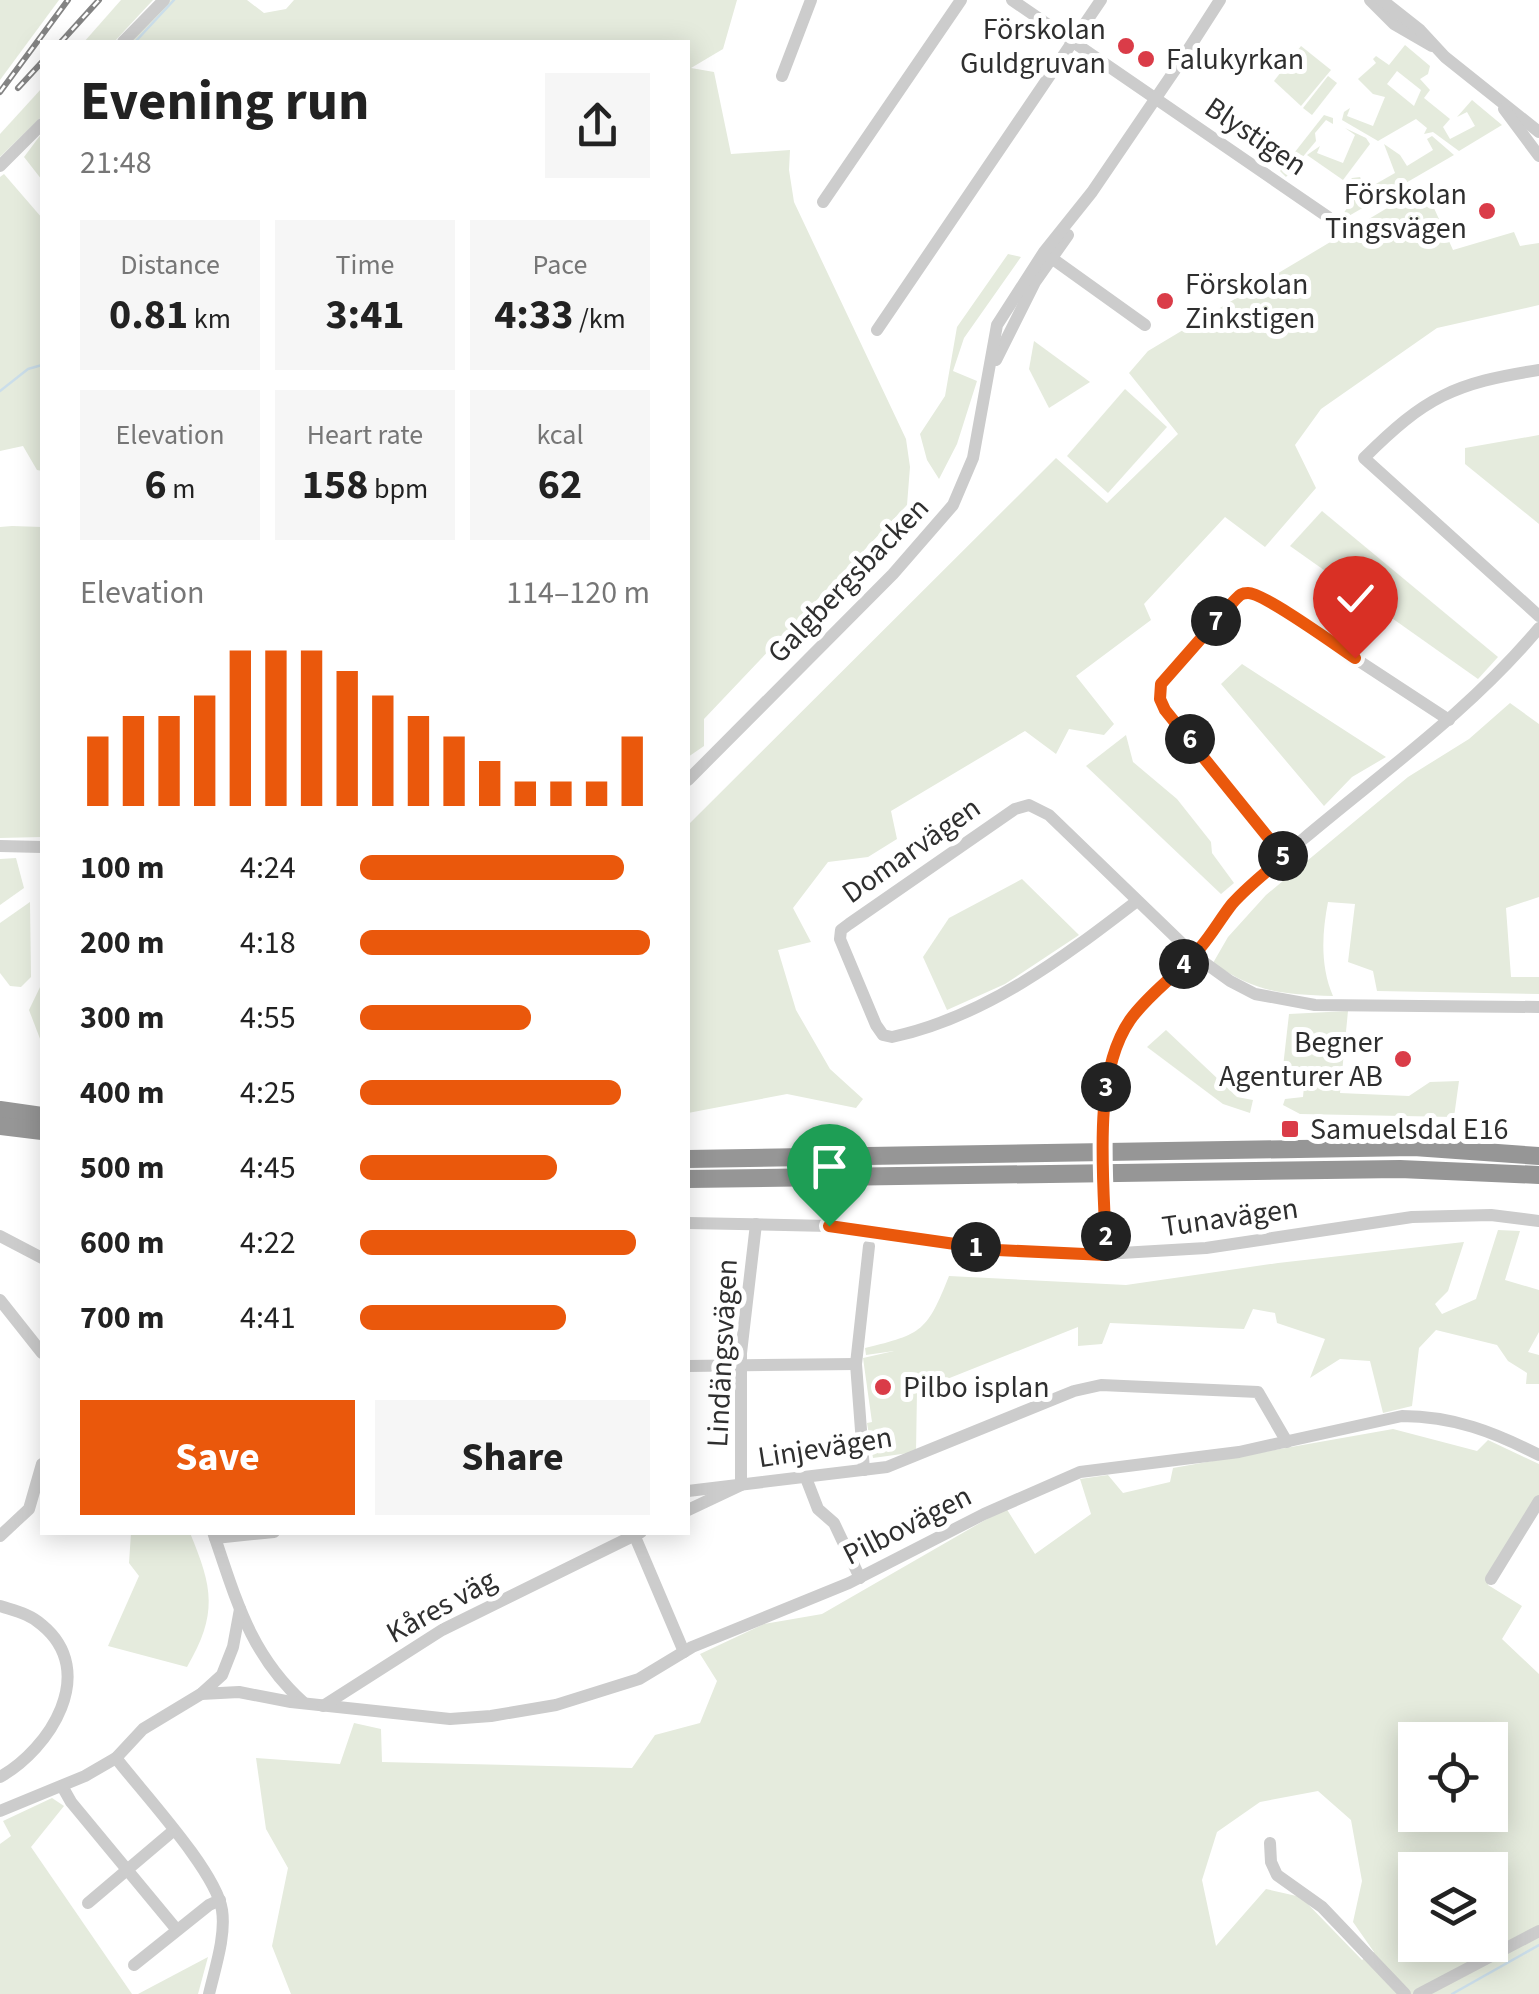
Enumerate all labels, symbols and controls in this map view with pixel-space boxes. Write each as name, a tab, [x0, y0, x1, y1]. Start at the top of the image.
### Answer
place label: Förskolan Guldgruvan	[960, 8, 1106, 85]
marker: Förskolan Guldgruvan	[1115, 35, 1137, 57]
place label: Falukyrkan	[1166, 38, 1304, 81]
marker: Falukyrkan	[1135, 48, 1157, 70]
text: Evening run	[80, 63, 369, 141]
button: share	[545, 73, 650, 178]
street label: Blystigen	[1196, 86, 1315, 186]
text: 21:48	[80, 140, 152, 186]
place label: Förskolan Tingsvägen	[1325, 173, 1467, 250]
marker: Förskolan Tingsvägen	[1476, 200, 1498, 222]
text: Distance	[120, 245, 220, 285]
text: Time	[336, 245, 395, 285]
text: Pace	[533, 245, 587, 285]
place label: Förskolan Zinkstigen	[1185, 263, 1315, 340]
text: 0.81	[109, 285, 188, 345]
text: 3:41	[325, 285, 405, 345]
text: 4:33	[494, 285, 573, 345]
marker: Förskolan Zinkstigen	[1154, 290, 1176, 312]
text: km	[188, 299, 231, 339]
text: /km	[573, 299, 626, 339]
text: Elevation	[115, 415, 225, 455]
text: Heart rate	[307, 415, 423, 455]
text: kcal	[536, 415, 584, 455]
text: 6	[145, 455, 167, 515]
text: 158	[302, 455, 368, 515]
text: 62	[538, 455, 582, 515]
text: m	[167, 469, 196, 509]
text: bpm	[368, 469, 428, 509]
street label: Galgbergsbacken	[758, 488, 939, 673]
pin	[1313, 556, 1398, 659]
text: Elevation	[80, 570, 205, 616]
text: 114–120 m	[506, 570, 650, 616]
icon: check	[1328, 571, 1383, 626]
pin: 7	[1191, 596, 1241, 646]
text: 7	[1209, 601, 1223, 641]
pin: 6	[1165, 714, 1215, 764]
text: 6	[1183, 719, 1197, 759]
street label: Domarvägen	[833, 787, 989, 914]
pin: 5	[1258, 831, 1308, 881]
text: 5	[1276, 836, 1290, 876]
text: 100 m	[80, 845, 165, 891]
text: 4:24	[240, 845, 296, 891]
text: 200 m	[80, 920, 165, 966]
text: 4:18	[240, 920, 296, 966]
pin: 4	[1159, 939, 1209, 989]
text: 4	[1177, 944, 1191, 984]
text: 300 m	[80, 995, 165, 1041]
text: 4:55	[240, 995, 296, 1041]
place label: Begner Agenturer AB	[1219, 1021, 1384, 1098]
marker: Begner Agenturer AB	[1392, 1048, 1414, 1070]
pin: 3	[1081, 1062, 1131, 1112]
text: 3	[1099, 1067, 1113, 1107]
text: 400 m	[80, 1070, 165, 1116]
text: 4:25	[240, 1070, 296, 1116]
place label: Samuelsdal E16	[1310, 1108, 1508, 1151]
marker: Samuelsdal E16	[1279, 1118, 1301, 1140]
pin	[787, 1124, 872, 1227]
icon: arrive	[802, 1139, 857, 1194]
text: 500 m	[80, 1145, 165, 1191]
text: 4:45	[240, 1145, 296, 1191]
street label: Tunavägen	[1159, 1187, 1301, 1248]
pin: 2	[1081, 1211, 1131, 1261]
text: 2	[1099, 1216, 1113, 1256]
text: 600 m	[80, 1220, 165, 1266]
text: 4:22	[240, 1220, 296, 1266]
pin: 1	[951, 1222, 1001, 1272]
text: 1	[969, 1227, 983, 1267]
street label: Lindängsvägen	[696, 1258, 749, 1448]
text: 700 m	[80, 1295, 165, 1341]
text: 4:41	[240, 1295, 296, 1341]
place label: Pilbo isplan	[903, 1366, 1050, 1409]
marker: Pilbo isplan	[872, 1376, 894, 1398]
button: Save	[80, 1400, 355, 1515]
button: Share	[375, 1400, 650, 1515]
street label: Linjevägen	[755, 1416, 895, 1479]
street label: Pilbovägen	[835, 1475, 979, 1576]
street label: Kåres väg	[378, 1559, 504, 1654]
map controls	[1398, 1722, 1508, 1962]
button: locate	[1398, 1722, 1508, 1832]
button: layers	[1398, 1852, 1508, 1962]

